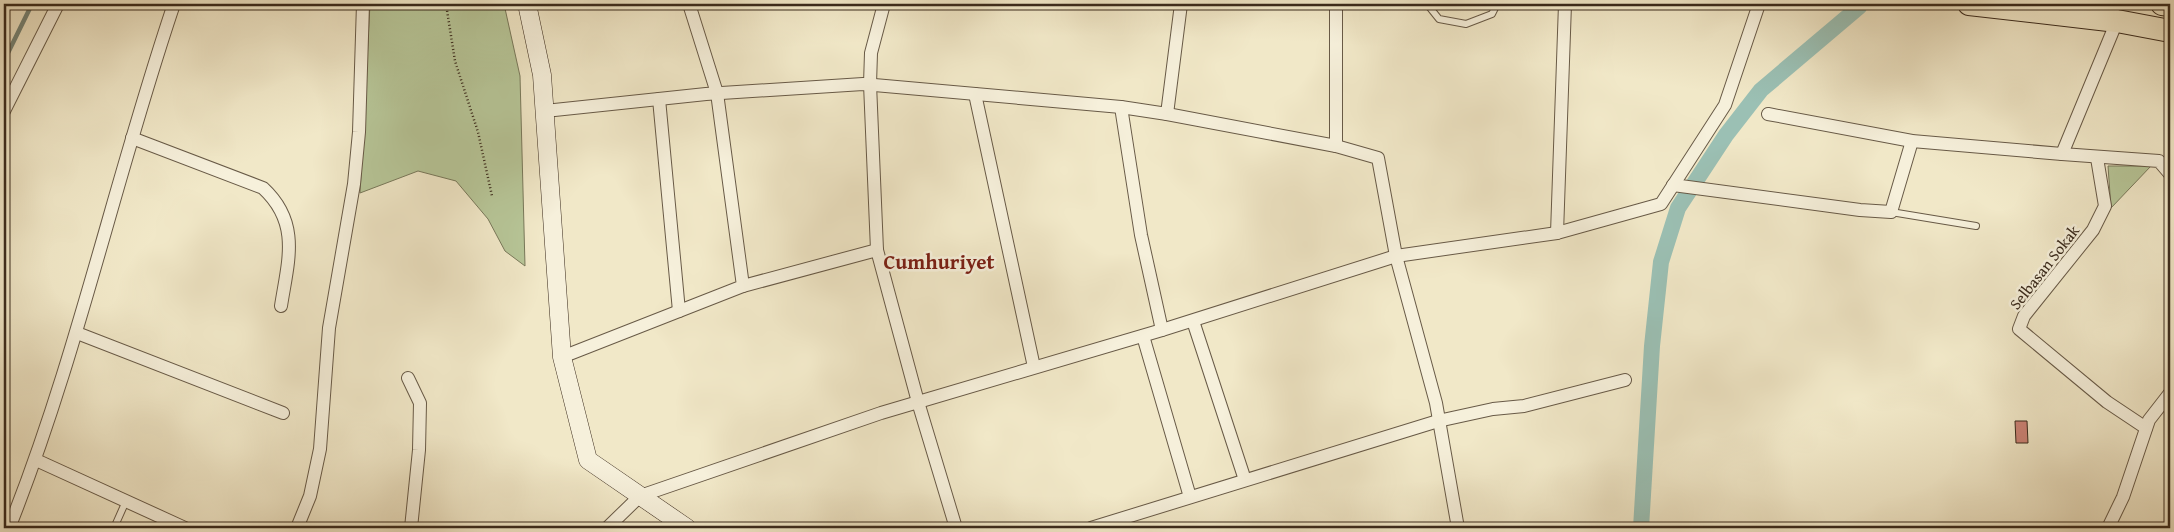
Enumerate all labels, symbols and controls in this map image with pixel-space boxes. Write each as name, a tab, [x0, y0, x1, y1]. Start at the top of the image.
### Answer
street label: Selbasan Sokak	[2003, 219, 2085, 315]
district label: Cumhuriyet	[883, 246, 995, 277]

